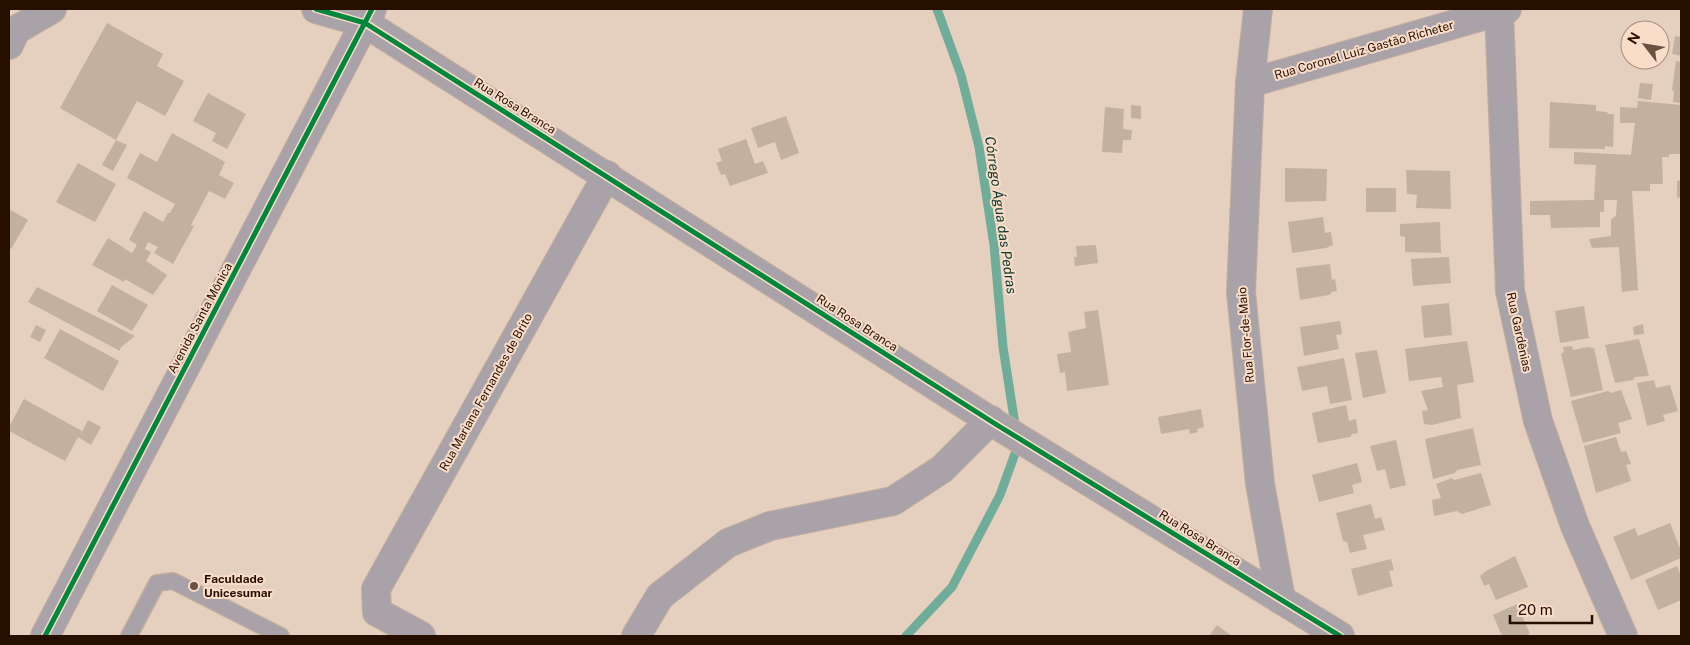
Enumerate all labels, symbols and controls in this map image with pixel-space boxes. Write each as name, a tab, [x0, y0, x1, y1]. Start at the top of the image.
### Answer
street label: Rua Coronel Luiz Gastão Richeter	[1273, 18, 1456, 82]
north arrow	[1620, 20, 1670, 70]
text: N	[1624, 29, 1644, 47]
street label: Rua Rosa Branca	[471, 75, 559, 137]
water label: Córrego Água das Pedras	[982, 135, 1021, 295]
street label: Avenida Santa Mônica	[165, 260, 235, 376]
street label: Rua Flor-de-Maio	[1235, 286, 1257, 383]
street label: Rua Gardênias	[1504, 291, 1534, 373]
street label: Rua Rosa Branca	[814, 292, 900, 354]
street label: Rua Mariana Fernandes de Brito	[437, 311, 535, 473]
street label: Rua Rosa Branca	[1156, 507, 1244, 569]
place label: Faculdade Unicesumar	[204, 572, 272, 600]
marker: Faculdade Unicesumar	[188, 580, 200, 592]
scale bar	[1510, 592, 1592, 624]
text: 20 m	[1518, 601, 1553, 618]

